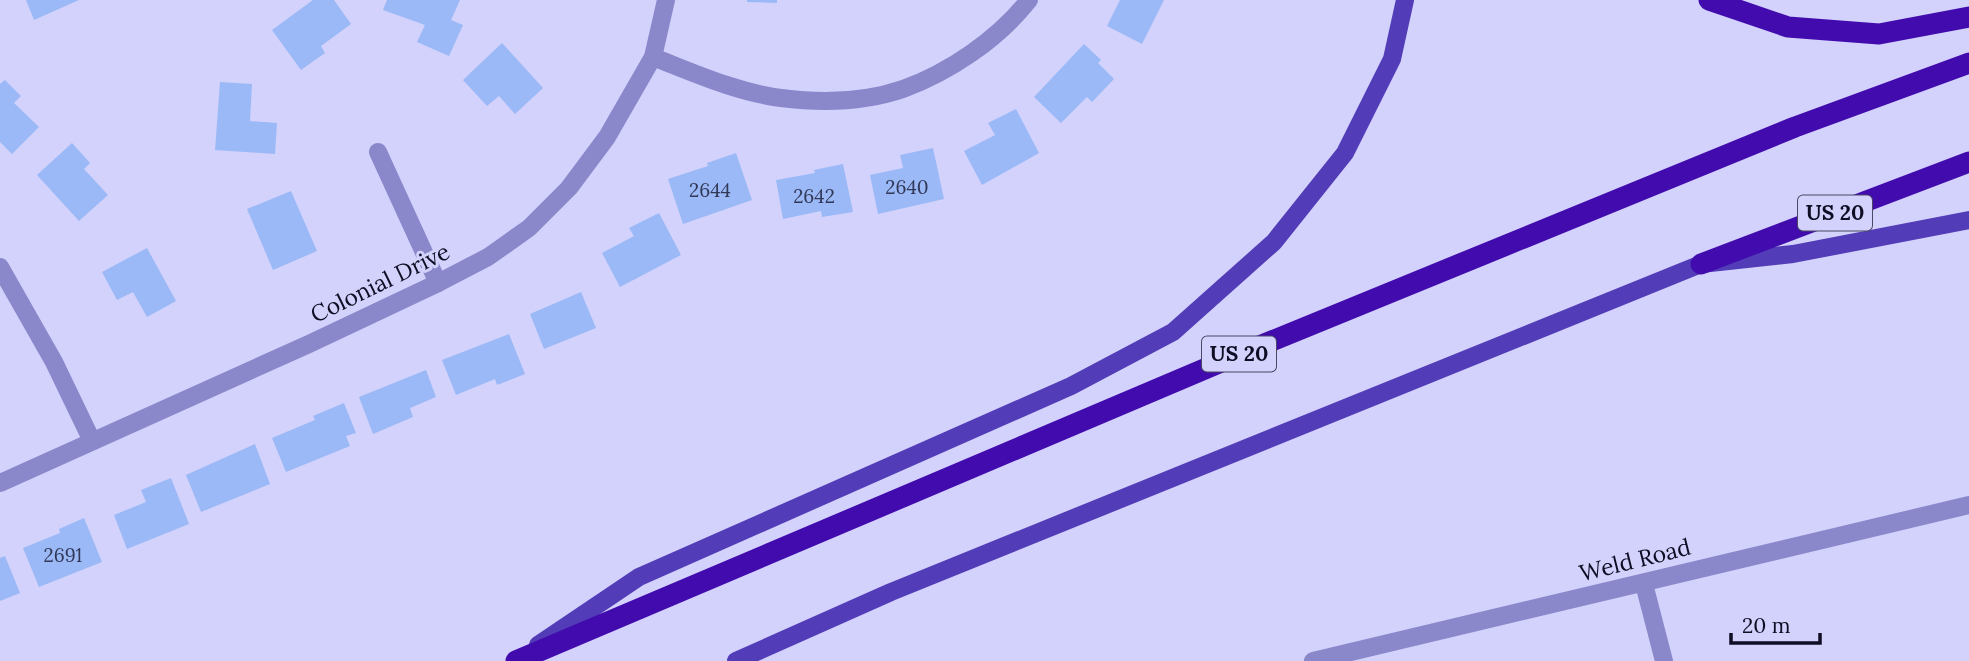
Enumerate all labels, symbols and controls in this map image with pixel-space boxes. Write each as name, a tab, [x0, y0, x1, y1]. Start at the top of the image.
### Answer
house number: 2640	[885, 175, 929, 199]
house number: 2644	[689, 178, 731, 202]
house number: 2642	[793, 184, 835, 208]
road number: US 20	[1798, 196, 1872, 230]
street label: Colonial Drive	[305, 236, 454, 329]
road number: US 20	[1202, 336, 1276, 372]
street label: Weld Road	[1576, 532, 1694, 587]
house number: 2691	[43, 543, 83, 567]
scale bar	[1731, 602, 1820, 646]
text: 20 m	[1742, 612, 1791, 639]

